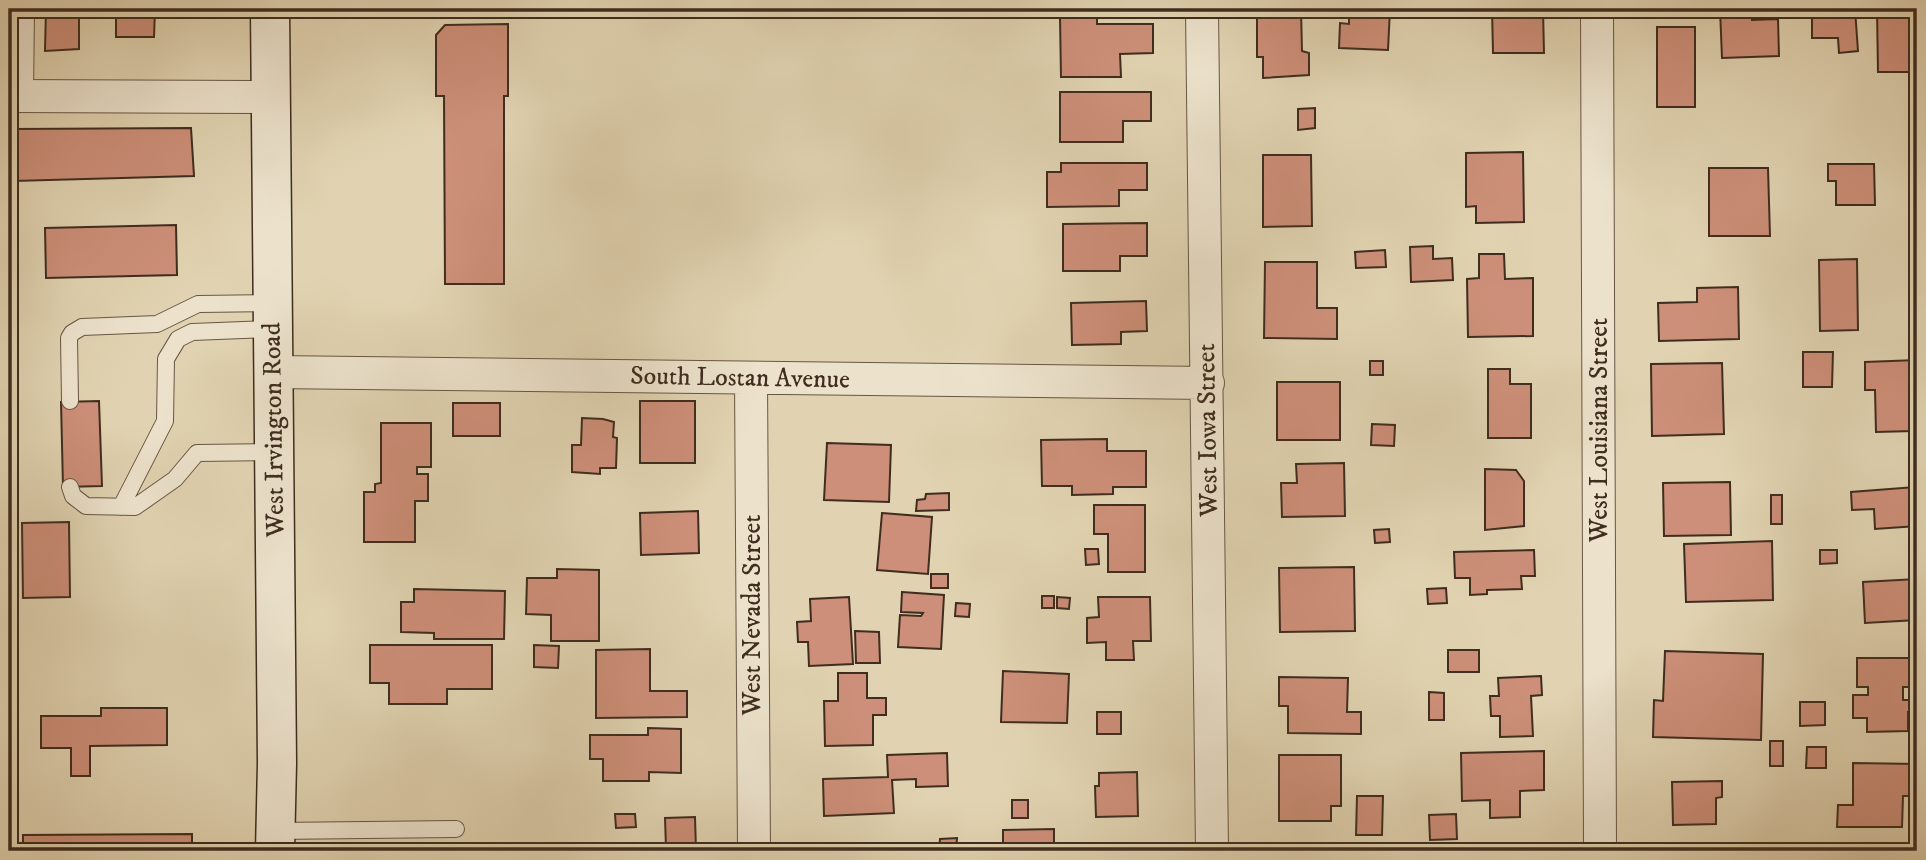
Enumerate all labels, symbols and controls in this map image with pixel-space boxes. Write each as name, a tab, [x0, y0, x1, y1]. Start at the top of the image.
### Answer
street label: West Louisiana Street	[1583, 318, 1616, 543]
street label: West Irvington Road	[256, 322, 292, 539]
street label: West Iowa Street	[1190, 343, 1226, 518]
street label: South Lostan Avenue	[630, 360, 850, 396]
street label: West Nevada Street	[736, 514, 769, 717]

